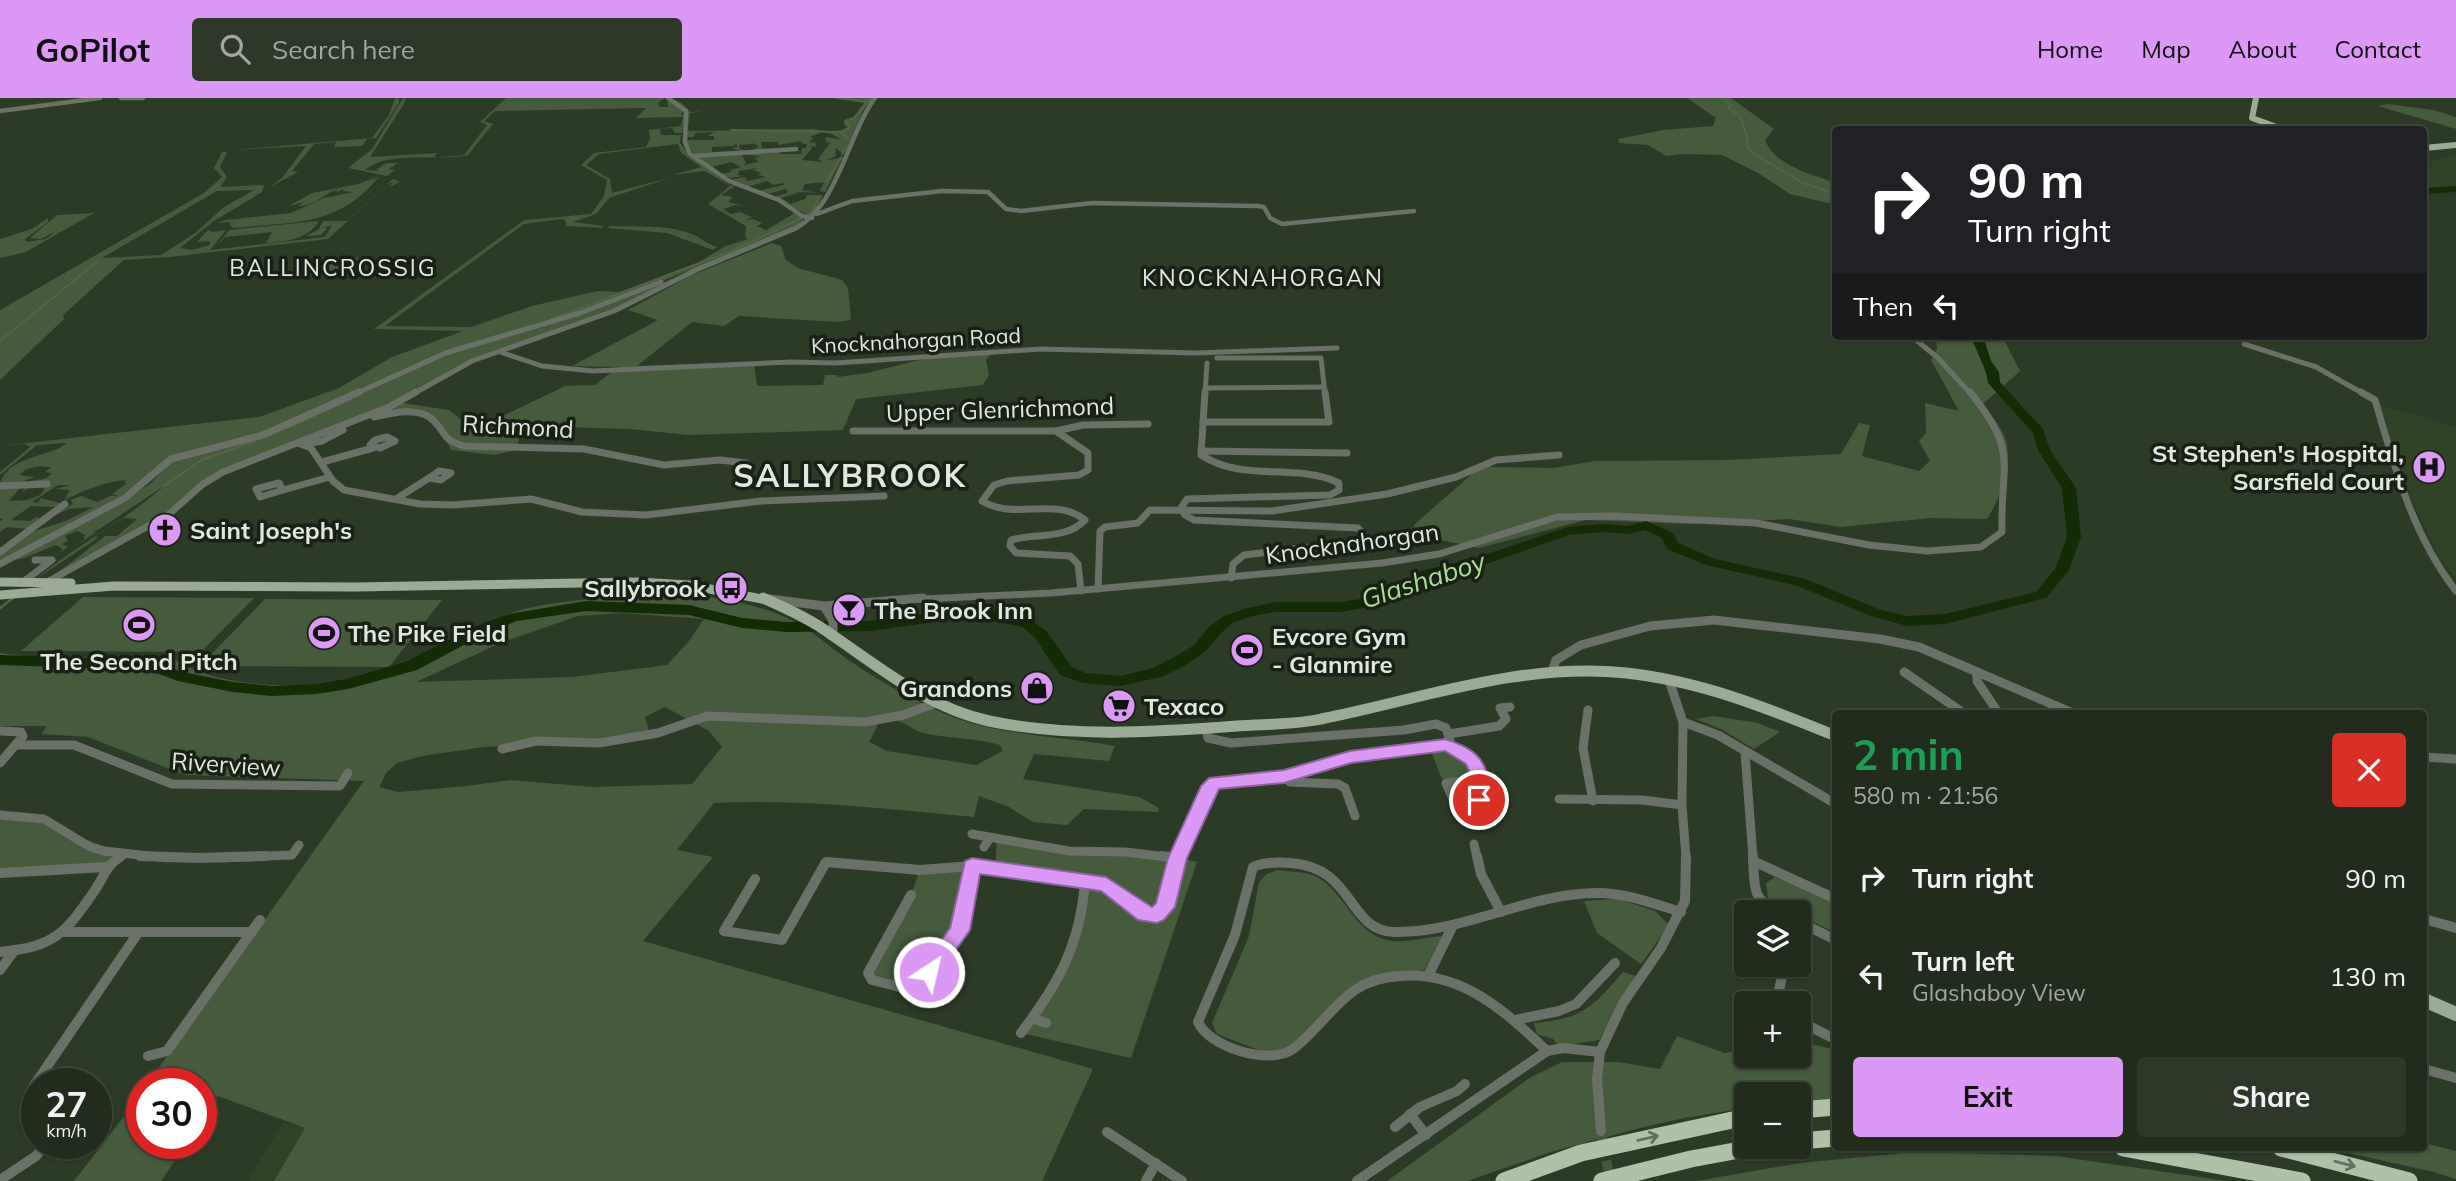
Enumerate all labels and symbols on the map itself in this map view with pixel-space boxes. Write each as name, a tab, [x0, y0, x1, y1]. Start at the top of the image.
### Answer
district label: BALLINCROSSIG	[229, 253, 437, 282]
district label: KNOCKNAHORGAN	[1142, 263, 1384, 292]
street label: Knocknahorgan Road	[810, 322, 1022, 358]
street label: Upper Glenrichmond	[885, 390, 1115, 428]
street label: Richmond	[462, 408, 574, 444]
place label: St Stephen's Hospital, Sarsfield Court	[2152, 438, 2404, 496]
hospital icon: St Stephen's Hospital, Sarsfield Court	[2410, 448, 2448, 486]
district label: SALLYBROOK	[733, 455, 967, 495]
church icon: Saint Joseph's	[146, 511, 184, 549]
place label: Saint Joseph's	[190, 515, 352, 545]
street label: Knocknahorgan	[1263, 516, 1441, 570]
water label: Glashaboy	[1357, 544, 1490, 616]
bus stop icon: Sallybrook	[712, 569, 750, 607]
place label: Sallybrook	[584, 573, 707, 603]
bar icon: The Brook Inn	[830, 591, 868, 629]
place label: The Brook Inn	[874, 595, 1033, 625]
sports icon: The Second Pitch	[120, 606, 158, 644]
sports icon: The Pike Field	[305, 614, 343, 652]
place label: The Pike Field	[348, 618, 506, 648]
place label: Evcore Gym - Glanmire	[1272, 621, 1406, 679]
sports icon: Evcore Gym - Glanmire	[1228, 631, 1266, 669]
place label: The Second Pitch	[40, 646, 238, 676]
shop icon: Grandons	[1018, 669, 1056, 707]
place label: Grandons	[900, 673, 1012, 703]
supermarket icon: Texaco	[1100, 687, 1138, 725]
place label: Texaco	[1144, 691, 1224, 721]
street label: Riverview	[170, 745, 282, 783]
pin	[1449, 770, 1509, 830]
position arrow	[892, 935, 966, 1009]
speed limit sign: 30	[126, 1068, 217, 1159]
one-way arrow	[1636, 1131, 1659, 1144]
one-way arrow	[2333, 1158, 2356, 1171]

